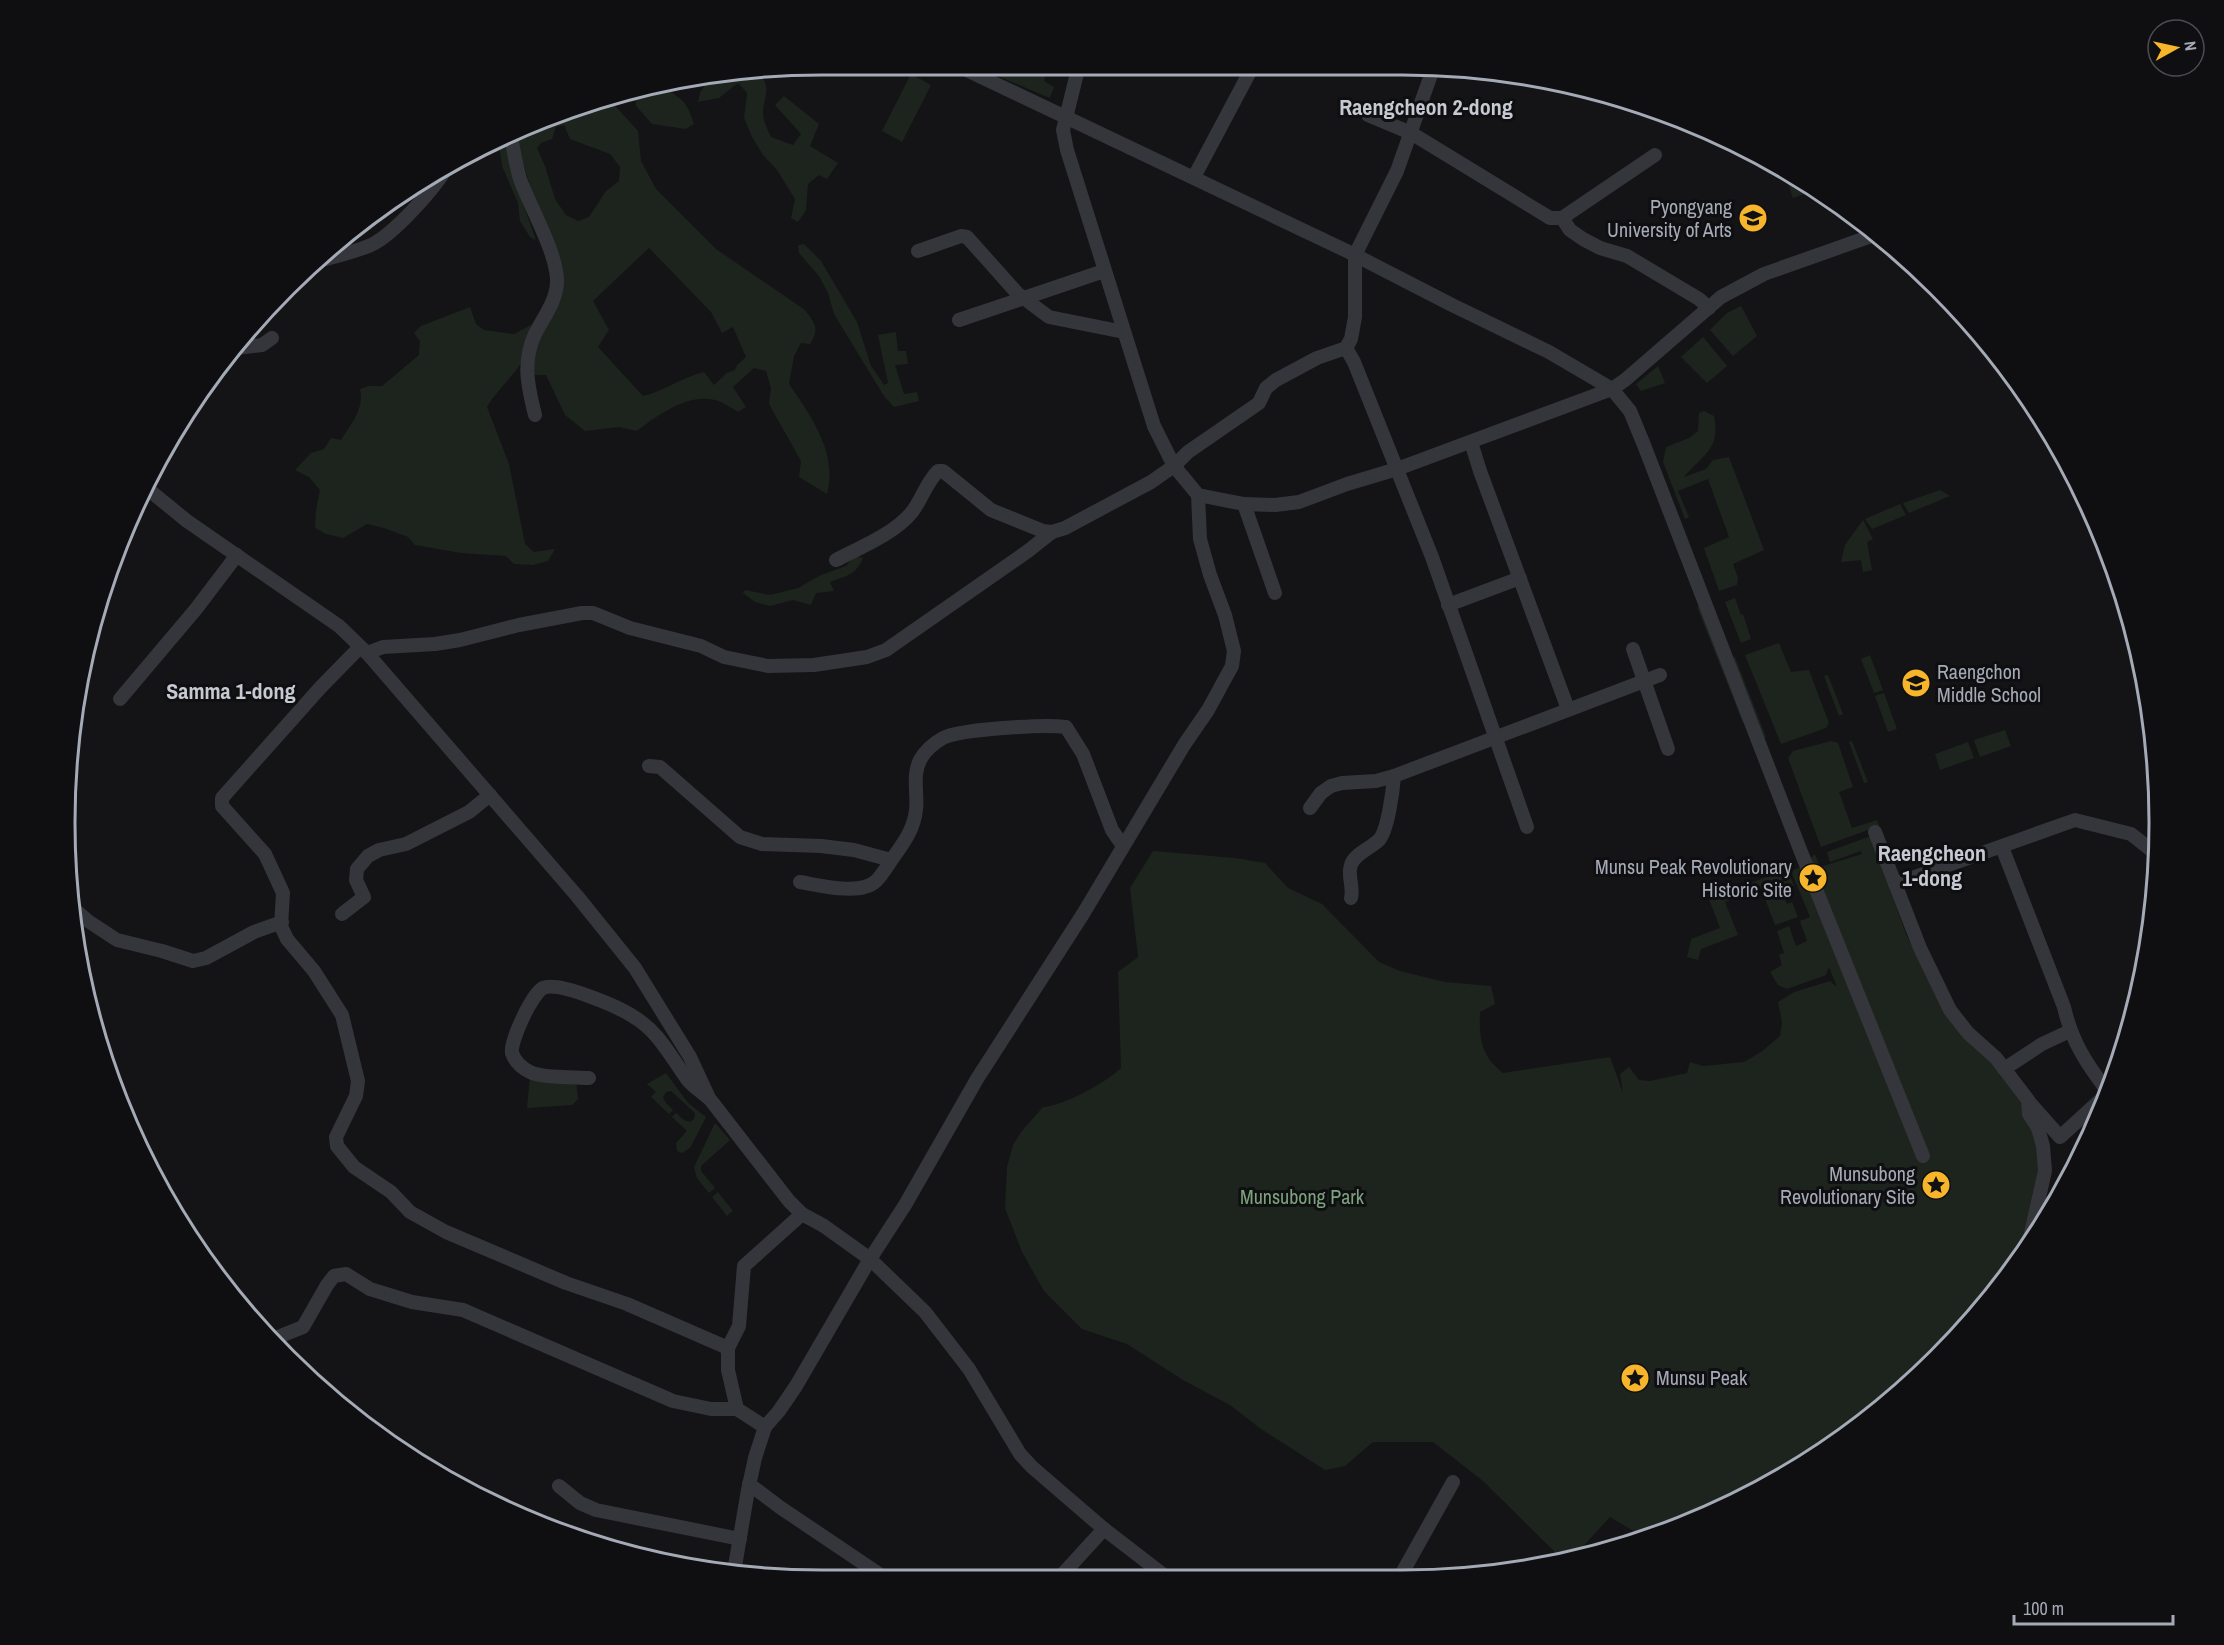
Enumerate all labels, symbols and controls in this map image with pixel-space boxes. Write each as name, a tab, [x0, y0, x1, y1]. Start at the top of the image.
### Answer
north arrow	[2146, 18, 2206, 78]
text: N	[2179, 40, 2202, 52]
district label: Raengcheon 2-dong	[1339, 92, 1513, 122]
place label: Pyongyang University of Arts	[1607, 193, 1732, 243]
school or university icon: Pyongyang University of Arts	[1737, 202, 1769, 234]
place label: Raengchon Middle School	[1937, 658, 2041, 708]
school or university icon: Raengchon Middle School	[1900, 667, 1932, 699]
district label: Samma 1-dong	[166, 676, 296, 706]
district label: Raengcheon 1-dong	[1878, 838, 1986, 893]
place label: Munsu Peak Revolutionary Historic Site	[1595, 853, 1793, 903]
place icon: Munsu Peak Revolutionary Historic Site	[1797, 862, 1829, 894]
place label: Munsubong Revolutionary Site	[1780, 1160, 1915, 1210]
place icon: Munsubong Revolutionary Site	[1920, 1169, 1952, 1201]
park label: Munsubong Park	[1240, 1183, 1365, 1210]
place icon: Munsu Peak	[1619, 1362, 1651, 1394]
place label: Munsu Peak	[1656, 1364, 1748, 1391]
scale bar	[2014, 1588, 2173, 1626]
text: 100 m	[2023, 1596, 2064, 1621]

